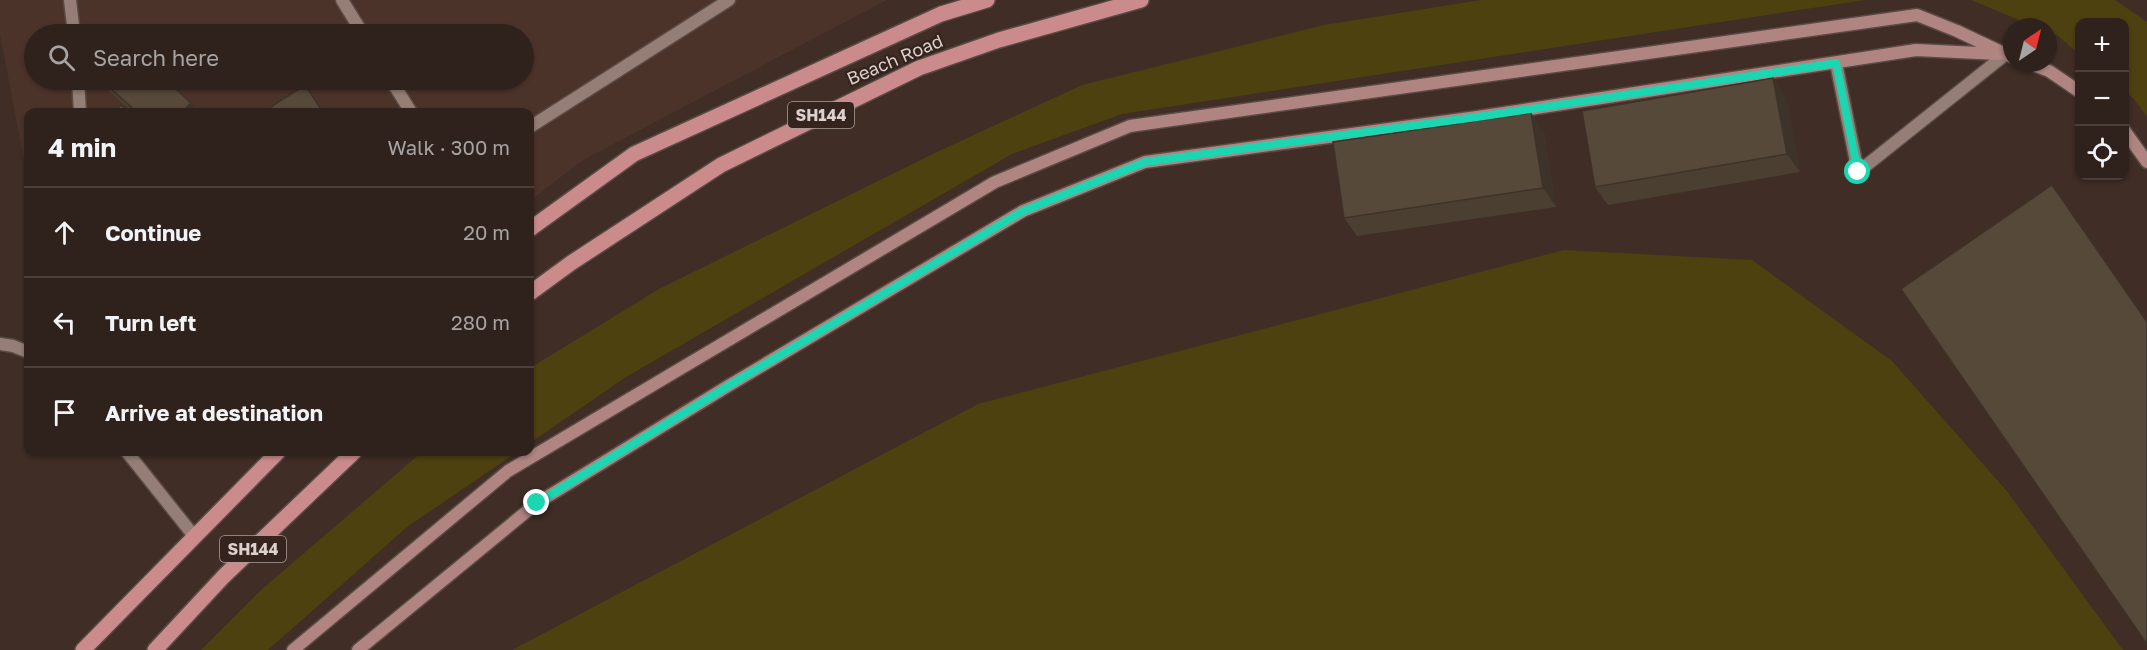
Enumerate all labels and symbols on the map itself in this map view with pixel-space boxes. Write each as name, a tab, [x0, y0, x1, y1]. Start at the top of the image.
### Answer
north arrow	[2003, 18, 2057, 72]
street label: Beach Road	[843, 29, 946, 89]
road number: SH144	[788, 102, 854, 128]
route start	[1844, 158, 1870, 184]
route end	[523, 489, 549, 515]
road number: SH144	[220, 536, 286, 562]

